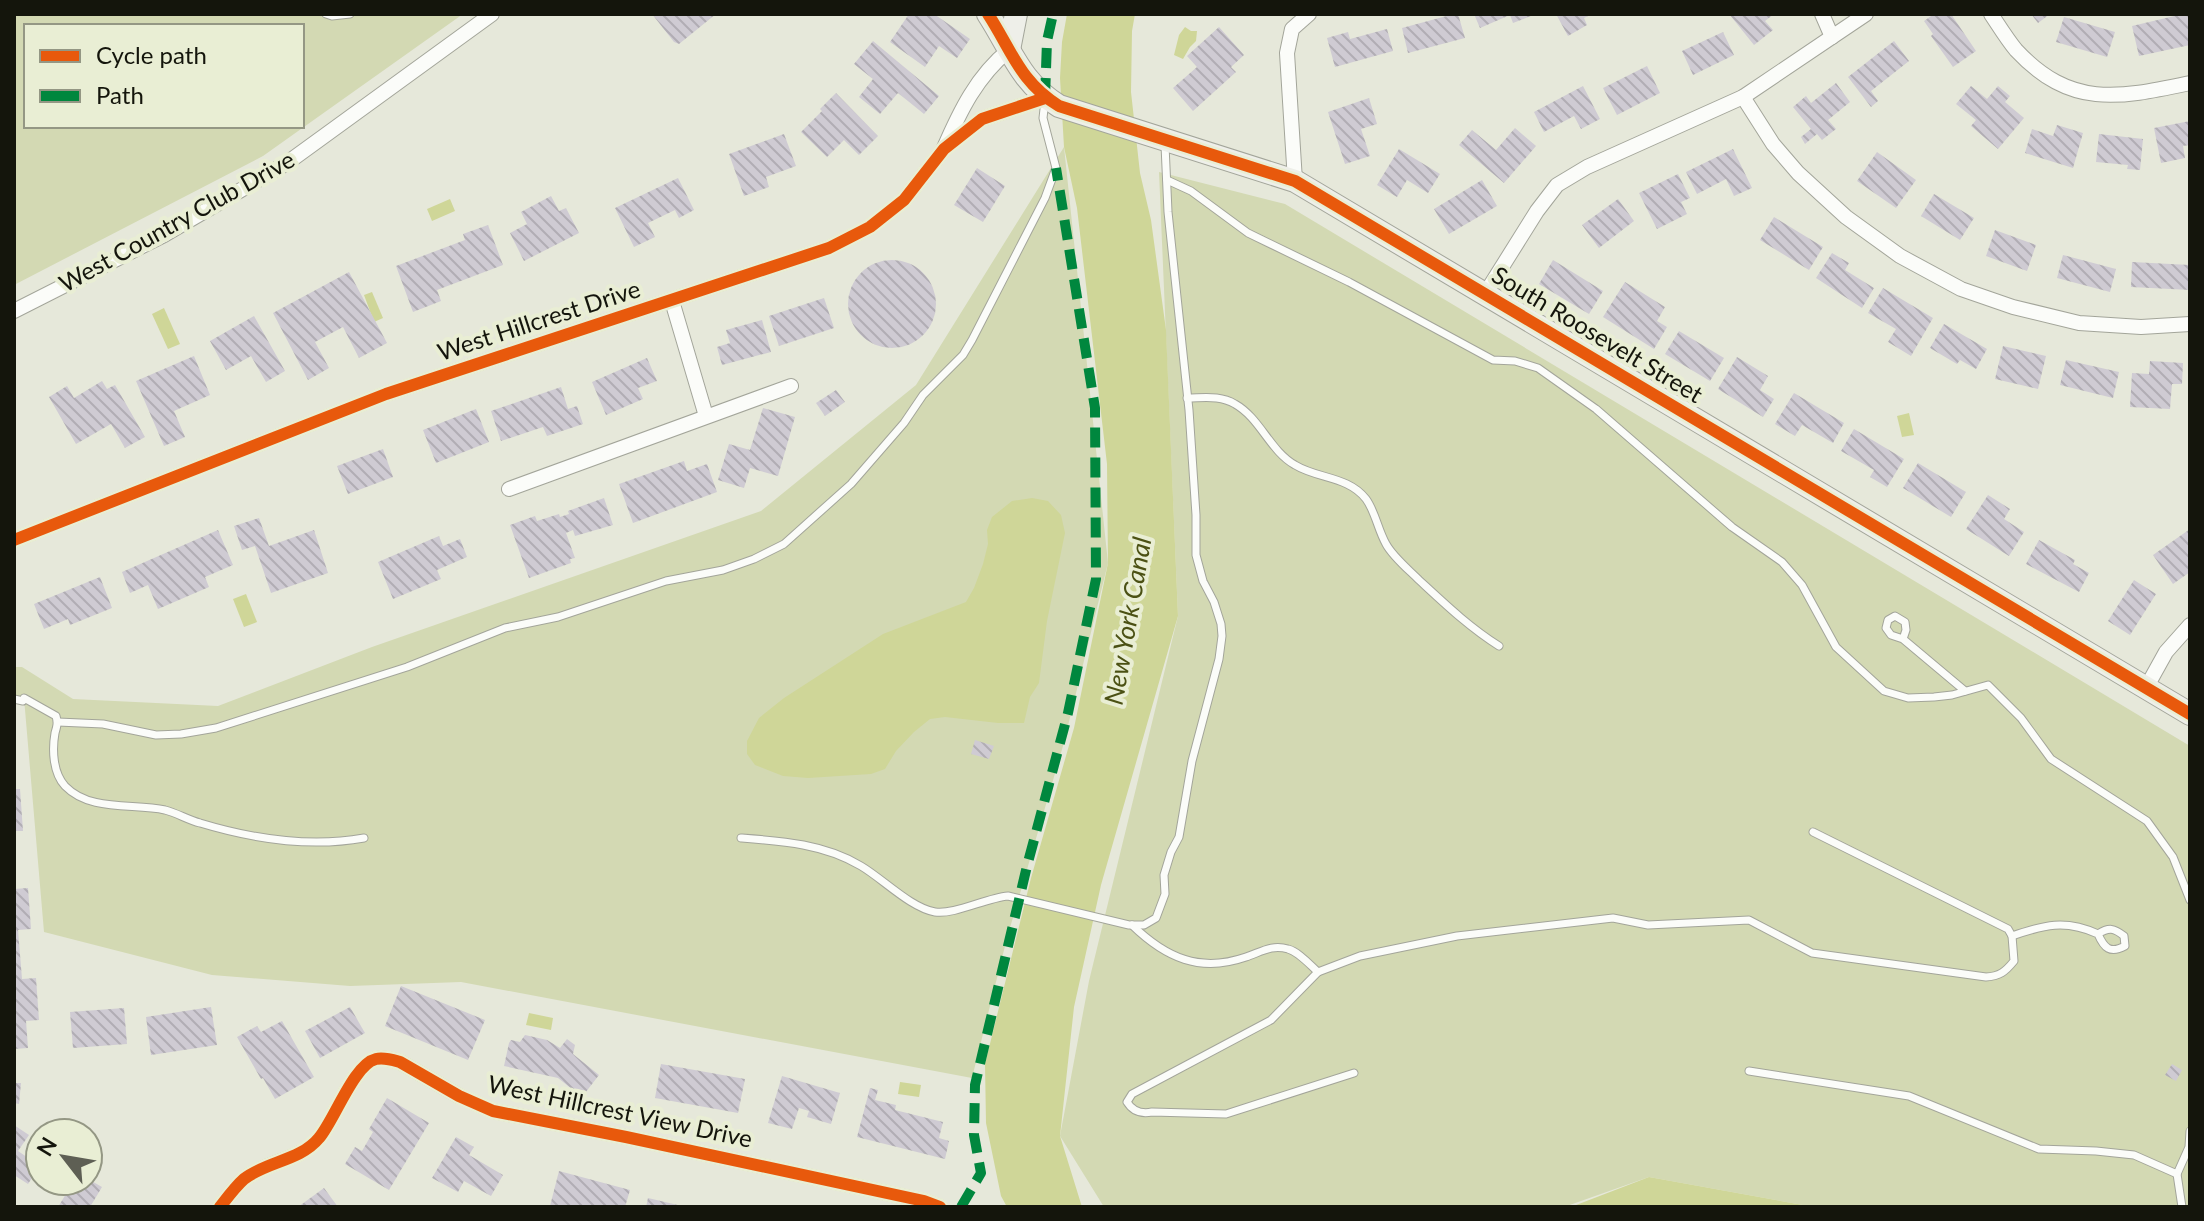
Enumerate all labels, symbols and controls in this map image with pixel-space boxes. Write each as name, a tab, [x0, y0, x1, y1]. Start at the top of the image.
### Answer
legend	[24, 24, 304, 128]
text: Cycle path	[96, 40, 207, 69]
text: Path	[96, 80, 144, 109]
street label: West Country Club Drive	[54, 144, 299, 297]
street label: South Roosevelt Street	[1487, 259, 1709, 408]
street label: West Hillcrest Drive	[434, 273, 643, 366]
water label: New York Canal	[1097, 534, 1158, 707]
street label: West Hillcrest View Drive	[485, 1068, 755, 1153]
north arrow	[24, 1117, 104, 1197]
text: N	[30, 1132, 62, 1161]

